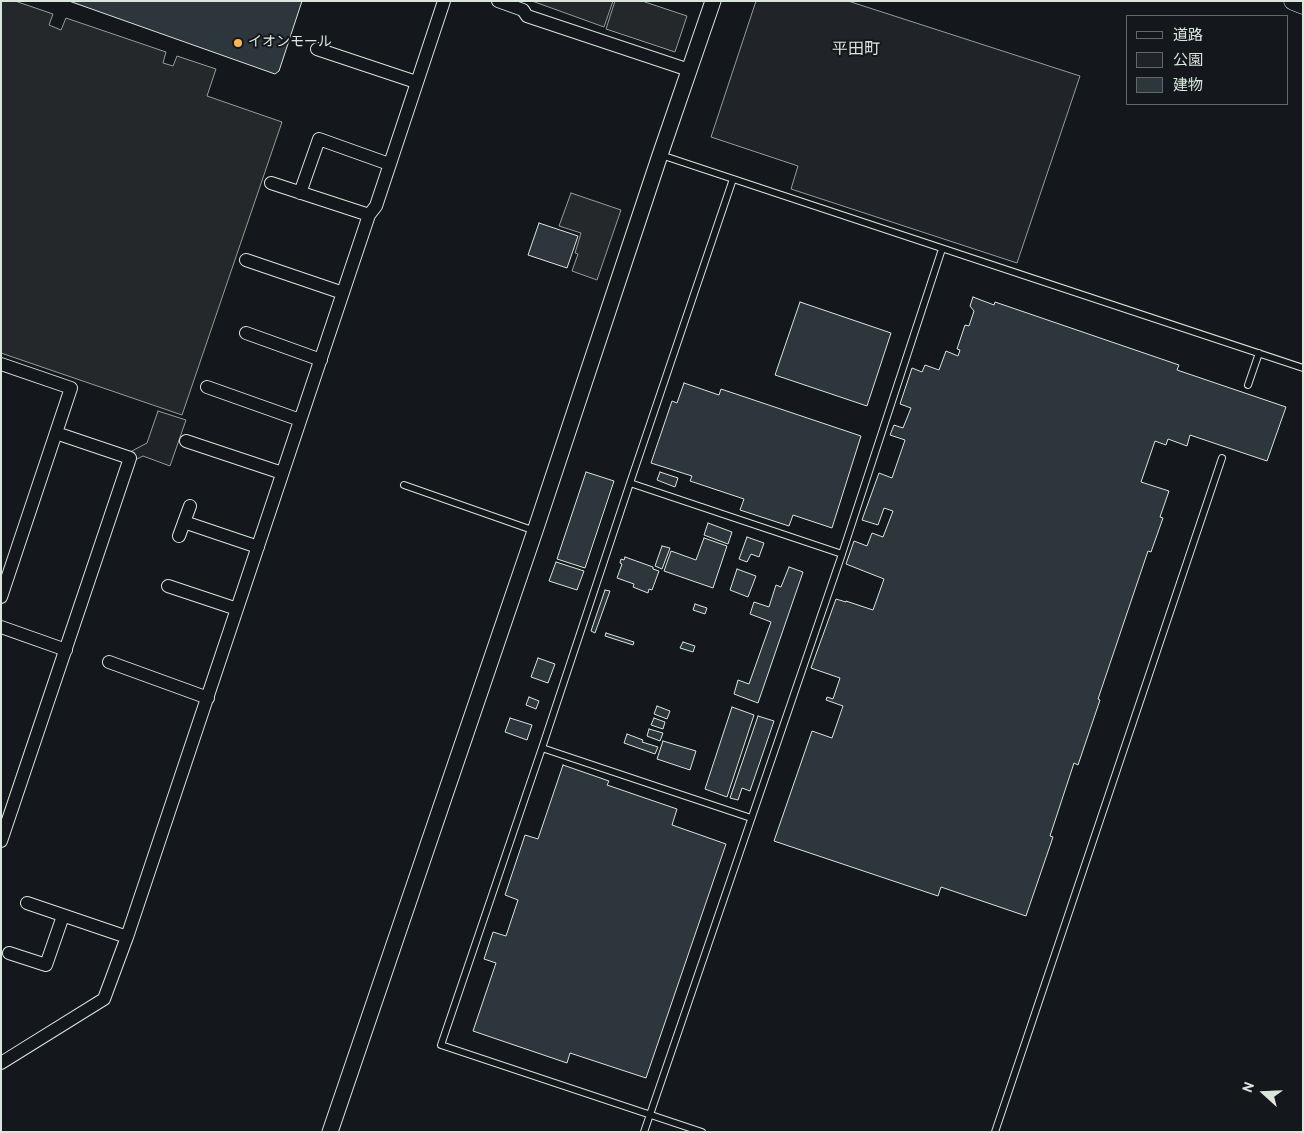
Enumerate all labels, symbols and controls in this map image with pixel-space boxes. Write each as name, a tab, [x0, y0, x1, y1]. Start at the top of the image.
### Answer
legend	[1126, 15, 1289, 105]
text: 道路	[1173, 27, 1203, 46]
place label: イオンモール	[248, 35, 332, 51]
marker: イオンモール	[232, 37, 244, 49]
district label: 平田町	[832, 41, 880, 61]
text: 公園	[1173, 52, 1203, 71]
text: 建物	[1173, 77, 1203, 96]
north arrow	[1239, 1068, 1289, 1118]
text: N	[1240, 1080, 1259, 1095]

